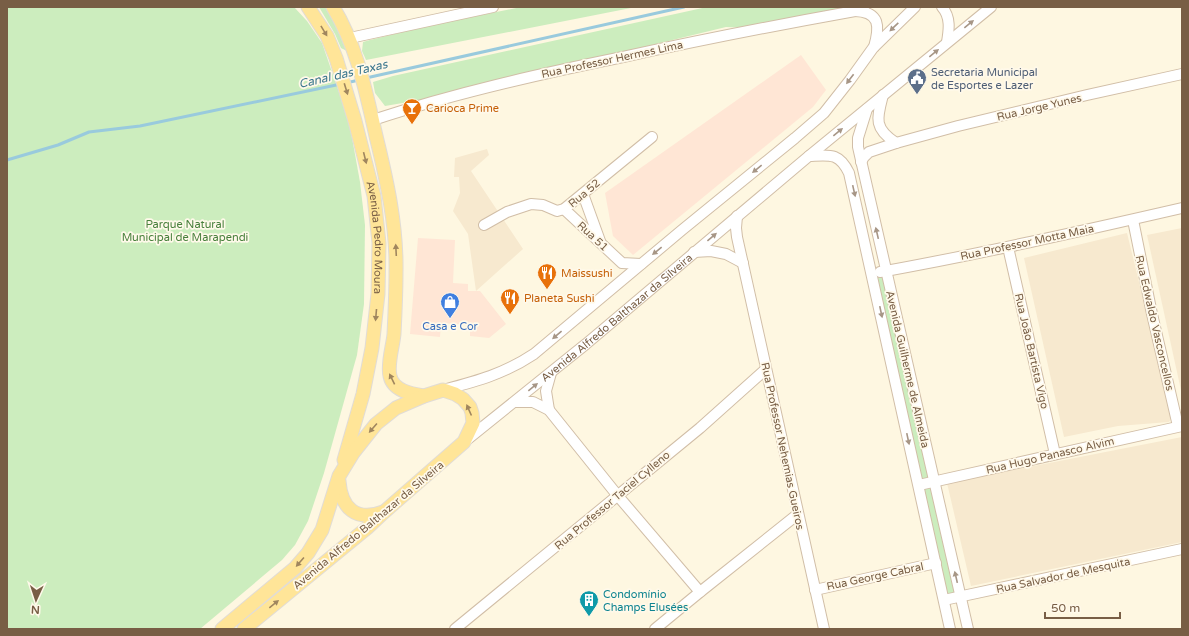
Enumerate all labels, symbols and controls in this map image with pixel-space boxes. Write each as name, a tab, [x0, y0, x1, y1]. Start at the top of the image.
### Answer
one-way arrow	[964, 20, 975, 29]
one-way arrow	[889, 22, 899, 32]
one-way arrow	[320, 25, 327, 37]
street label: Rua Professor Hermes Lima	[540, 38, 684, 81]
one-way arrow	[929, 48, 940, 57]
water label: Canal das Taxas	[297, 57, 390, 91]
place label: Secretaria Municipal de Esportes e Lazer	[931, 66, 1038, 92]
public building icon: Secretaria Municipal de Esportes e Lazer	[906, 67, 928, 95]
one-way arrow	[847, 74, 855, 84]
one-way arrow	[343, 84, 349, 96]
street label: Rua Jorge Yunes	[995, 91, 1083, 124]
bar icon: Carioca Prime	[401, 97, 423, 125]
place label: Carioca Prime	[426, 102, 499, 115]
one-way arrow	[833, 128, 843, 136]
one-way arrow	[362, 153, 368, 165]
one-way arrow	[752, 164, 762, 173]
street label: Rua 52	[566, 176, 603, 210]
street label: Avenida Pedro Moura	[363, 180, 385, 294]
one-way arrow	[851, 185, 857, 197]
park label: Parque Natural Municipal de Marapendi	[122, 218, 248, 244]
street label: Rua 51	[575, 219, 611, 254]
street label: Rua Professor Motta Maia	[959, 222, 1095, 263]
one-way arrow	[874, 227, 880, 239]
one-way arrow	[707, 233, 717, 242]
one-way arrow	[393, 244, 400, 256]
one-way arrow	[651, 247, 662, 256]
street label: Avenida Alfredo Balthazar da Silveira	[539, 251, 695, 385]
street label: Rua Edwaldo Vasconcellos	[1133, 254, 1176, 392]
restaurant icon: Maissushi	[536, 262, 558, 290]
place label: Maissushi	[561, 267, 613, 280]
restaurant icon: Planeta Sushi	[499, 287, 521, 315]
street label: Avenida Guilherme de Almeida	[883, 289, 932, 449]
shop icon: Casa e Cor	[439, 291, 461, 319]
place label: Planeta Sushi	[524, 292, 595, 305]
street label: Rua João Bartista Vigo	[1012, 292, 1051, 411]
one-way arrow	[878, 306, 884, 318]
one-way arrow	[373, 309, 380, 321]
place label: Casa e Cor	[422, 320, 479, 333]
one-way arrow	[552, 330, 562, 339]
street label: Rua Professor Nehemias Gueiros	[758, 361, 807, 531]
one-way arrow	[389, 373, 395, 384]
one-way arrow	[528, 383, 539, 392]
one-way arrow	[466, 403, 472, 415]
one-way arrow	[368, 423, 377, 434]
one-way arrow	[906, 433, 912, 445]
street label: Rua Hugo Panasco Alvim	[985, 434, 1116, 477]
street label: Rua Professor Taciel Cylleno	[552, 448, 673, 552]
street label: Avenida Alfredo Balthazar da Silveira	[290, 458, 446, 592]
street label: Rua Salvador de Mesquita	[995, 555, 1131, 596]
one-way arrow	[296, 557, 305, 567]
street label: Rua George Cabral	[825, 560, 925, 593]
one-way arrow	[953, 571, 959, 583]
north arrow	[16, 580, 56, 620]
place label: Condomínio Champs Elusées	[603, 588, 688, 614]
building icon: Condomínio Champs Elusées	[578, 589, 600, 617]
scale bar	[1045, 594, 1120, 620]
one-way arrow	[269, 600, 279, 609]
text: 50 m	[1051, 601, 1080, 615]
text: N	[31, 603, 40, 616]

